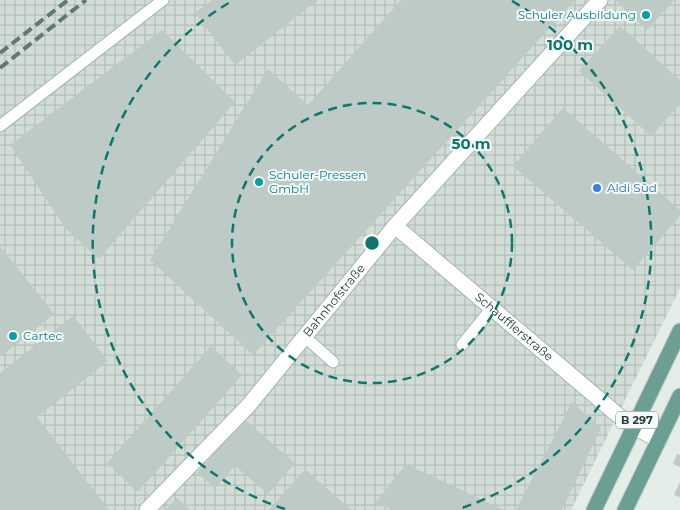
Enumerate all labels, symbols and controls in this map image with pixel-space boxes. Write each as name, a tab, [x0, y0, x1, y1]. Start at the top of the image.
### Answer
place label: Schuler Ausbildung	[518, 7, 636, 22]
marker: Schuler Ausbildung	[640, 9, 652, 21]
text: 100 m	[547, 35, 593, 54]
text: 50 m	[451, 134, 491, 153]
place label: Schuler-Pressen GmbH	[269, 167, 366, 196]
marker: Schuler-Pressen GmbH	[253, 176, 265, 188]
place label: Aldi Süd	[607, 180, 657, 195]
marker: Aldi Süd	[591, 182, 603, 194]
centre of rings	[363, 234, 381, 252]
street label: Bahnhofstraße	[300, 261, 368, 340]
street label: Schaufflerstraße	[472, 289, 557, 364]
place label: Cartec	[23, 328, 62, 343]
marker: Cartec	[7, 330, 19, 342]
road number: B 297	[616, 412, 658, 428]

